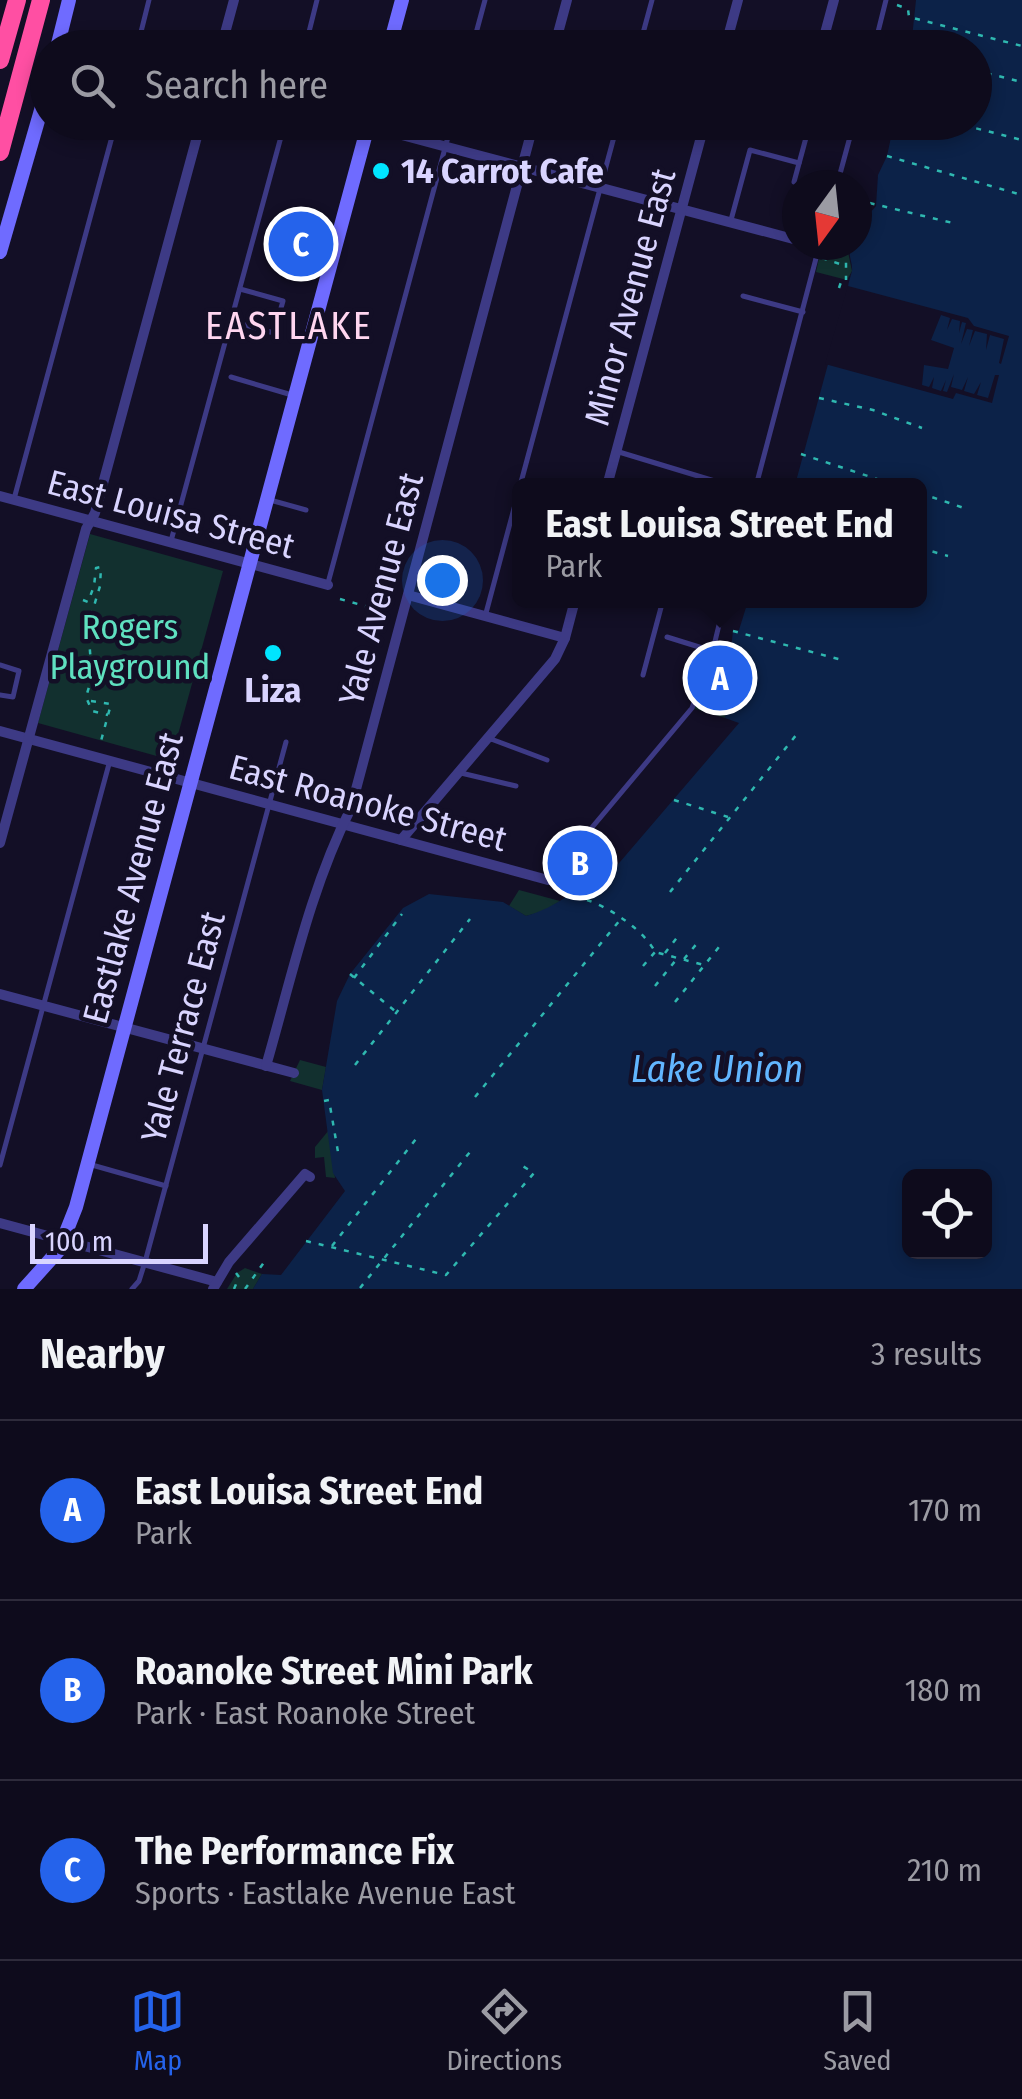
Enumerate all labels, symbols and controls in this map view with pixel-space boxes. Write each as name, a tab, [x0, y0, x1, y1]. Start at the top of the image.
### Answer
search box	[30, 30, 992, 140]
icon: search	[65, 58, 120, 113]
text: Search here	[145, 62, 328, 108]
place label: 14 Carrot Cafe	[401, 150, 604, 192]
marker: 14 Carrot Cafe	[370, 160, 392, 182]
street label: Minor Avenue East	[576, 164, 685, 430]
north arrow	[782, 170, 872, 260]
pin: C	[268, 206, 334, 282]
district label: EASTLAKE	[205, 303, 373, 349]
street label: East Louisa Street	[43, 461, 300, 567]
street label: Yale Avenue East	[330, 468, 432, 710]
popup	[512, 478, 927, 608]
text: East Louisa Street End	[545, 501, 894, 547]
text: Park	[545, 547, 602, 585]
your location	[417, 555, 468, 606]
park label: Rogers Playground	[50, 606, 210, 688]
pin: A	[688, 640, 752, 716]
marker: Liza	[262, 642, 284, 664]
place label: Liza	[244, 669, 302, 711]
street label: Eastlake Avenue East	[74, 727, 192, 1028]
street label: East Roanoke Street	[225, 746, 512, 860]
pin: B	[548, 826, 612, 900]
street label: Yale Terrace East	[132, 906, 234, 1147]
water label: Lake Union	[631, 1046, 803, 1092]
map controls	[902, 1169, 992, 1259]
button: locate	[902, 1169, 992, 1259]
scale bar	[30, 1219, 208, 1264]
text: 100 m	[45, 1225, 113, 1258]
text: Nearby	[40, 1329, 165, 1379]
text: 3 results	[871, 1335, 982, 1373]
text: East Louisa Street End	[135, 1468, 483, 1514]
text: A	[64, 1491, 81, 1529]
text: 170 m	[908, 1491, 982, 1529]
text: Park	[135, 1514, 192, 1552]
text: Roanoke Street Mini Park	[135, 1648, 533, 1694]
text: B	[64, 1671, 81, 1709]
text: 180 m	[905, 1671, 982, 1709]
text: Park · East Roanoke Street	[135, 1694, 475, 1732]
text: The Performance Fix	[135, 1828, 454, 1874]
text: C	[64, 1851, 81, 1889]
text: 210 m	[907, 1851, 982, 1889]
text: Sports · Eastlake Avenue East	[135, 1874, 516, 1912]
tab: Map	[130, 1984, 185, 2077]
tab: Directions	[446, 1984, 562, 2077]
tab: Saved	[823, 1984, 892, 2077]

